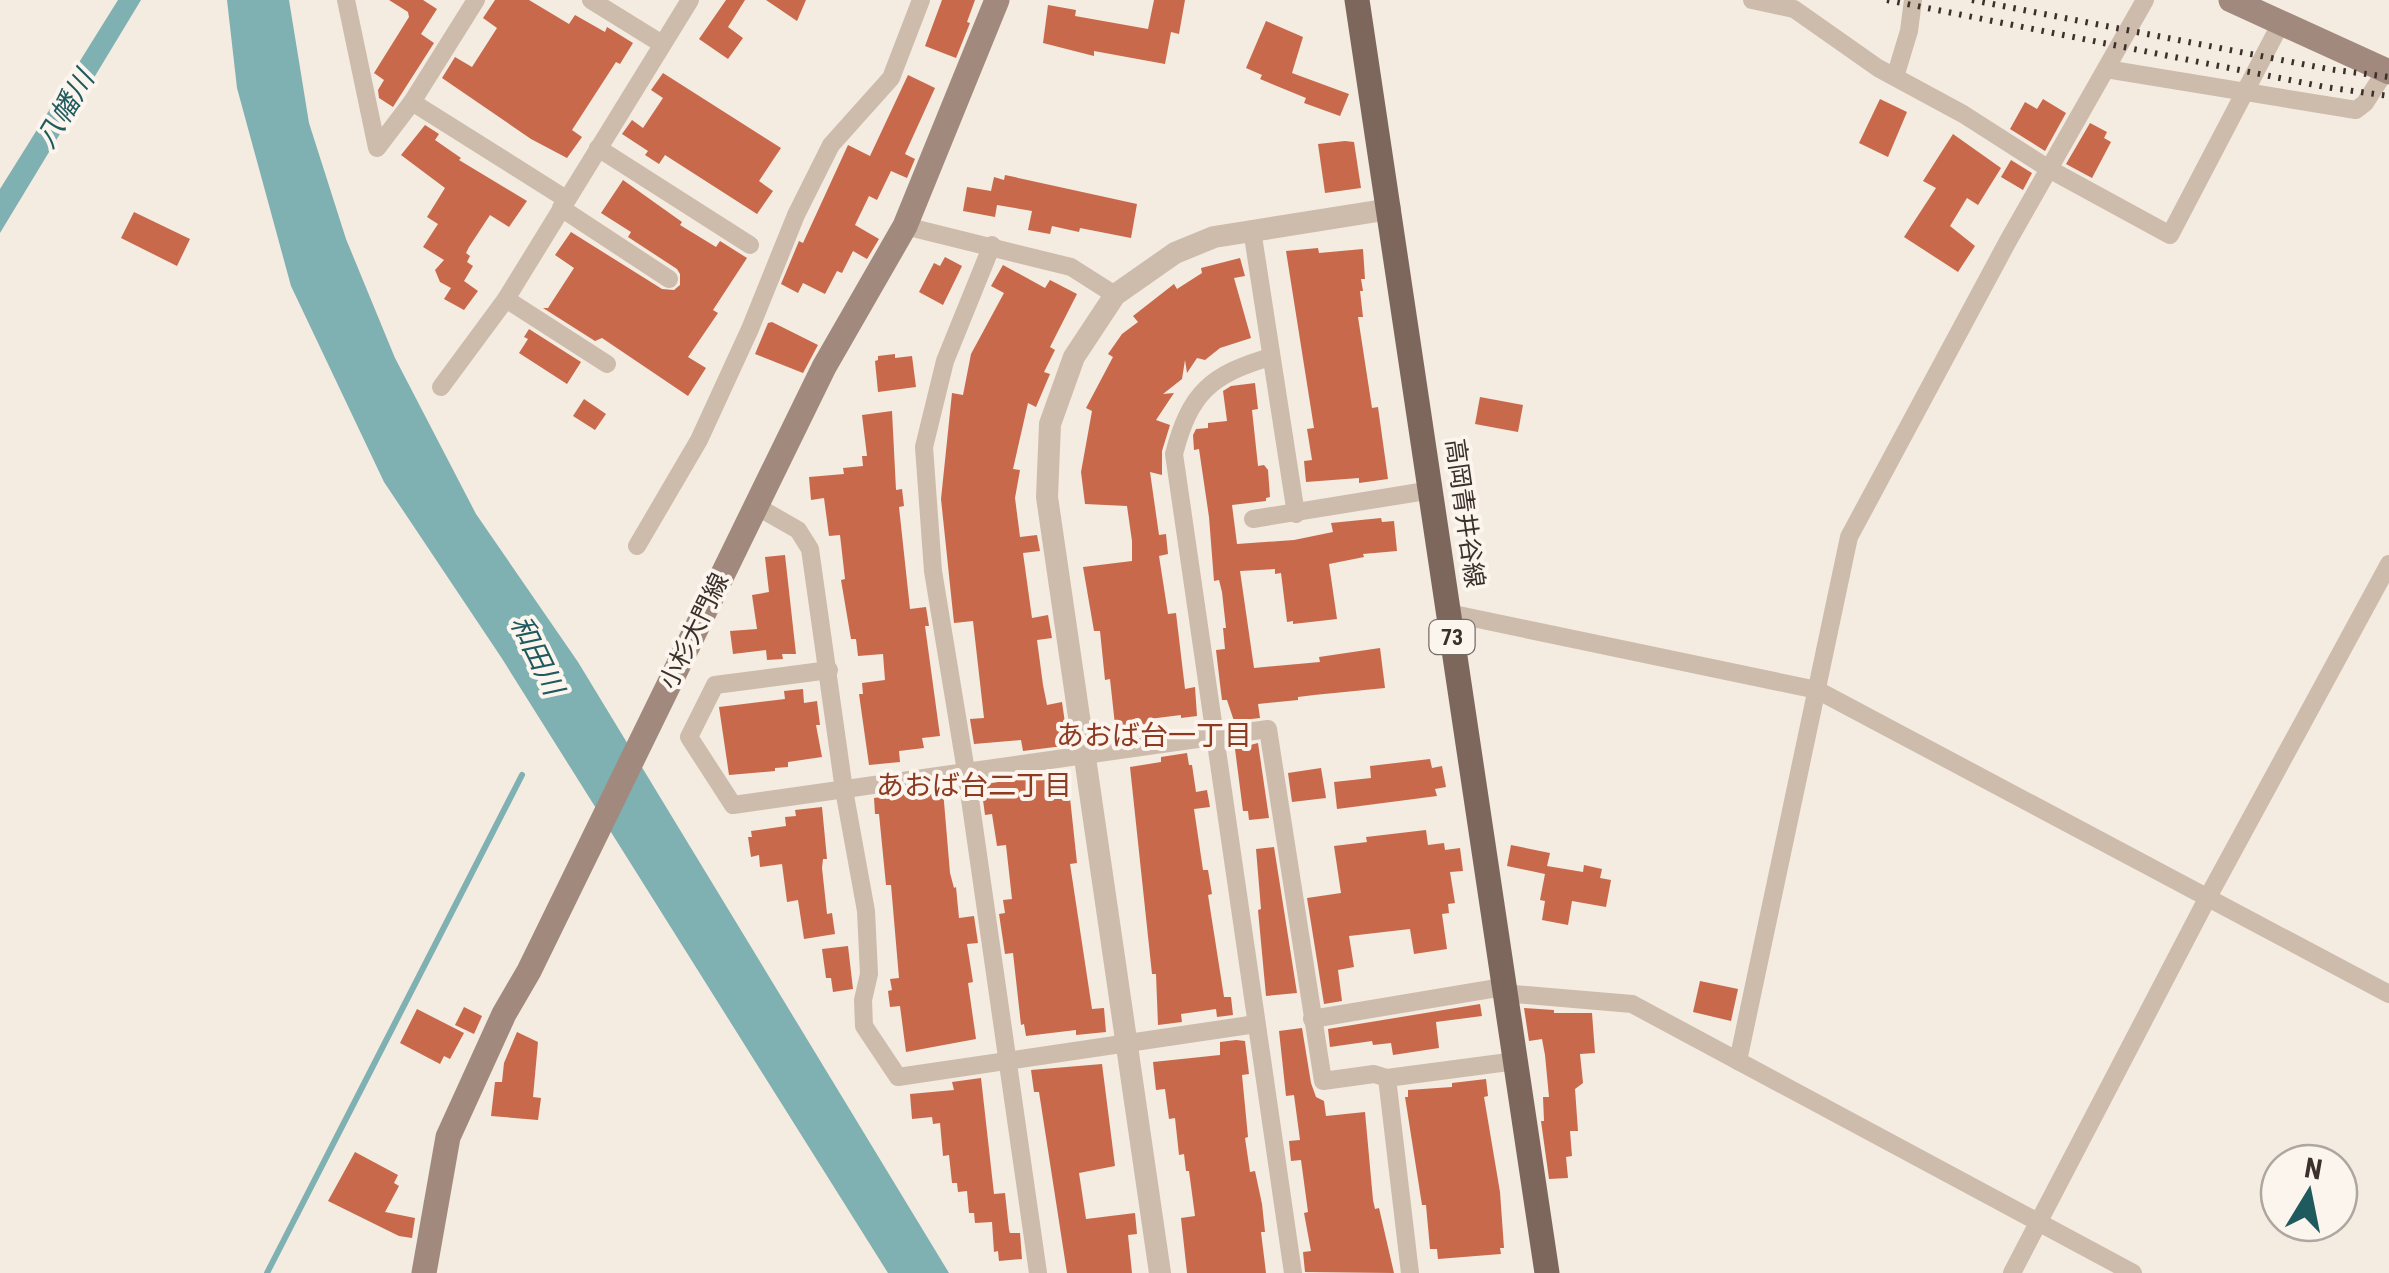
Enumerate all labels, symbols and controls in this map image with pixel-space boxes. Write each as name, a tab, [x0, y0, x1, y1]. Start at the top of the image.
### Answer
water label: 八幡川	[29, 62, 102, 154]
street label: 高岡青井谷線	[1440, 437, 1490, 589]
street label: 小杉大門線	[654, 568, 734, 694]
water label: 和田川	[504, 610, 572, 703]
road number: 73	[1430, 620, 1474, 654]
district label: あおば台一丁目	[1056, 719, 1252, 752]
district label: あおば台二丁目	[876, 769, 1072, 802]
north arrow	[2259, 1143, 2359, 1243]
text: N	[2302, 1151, 2325, 1187]

